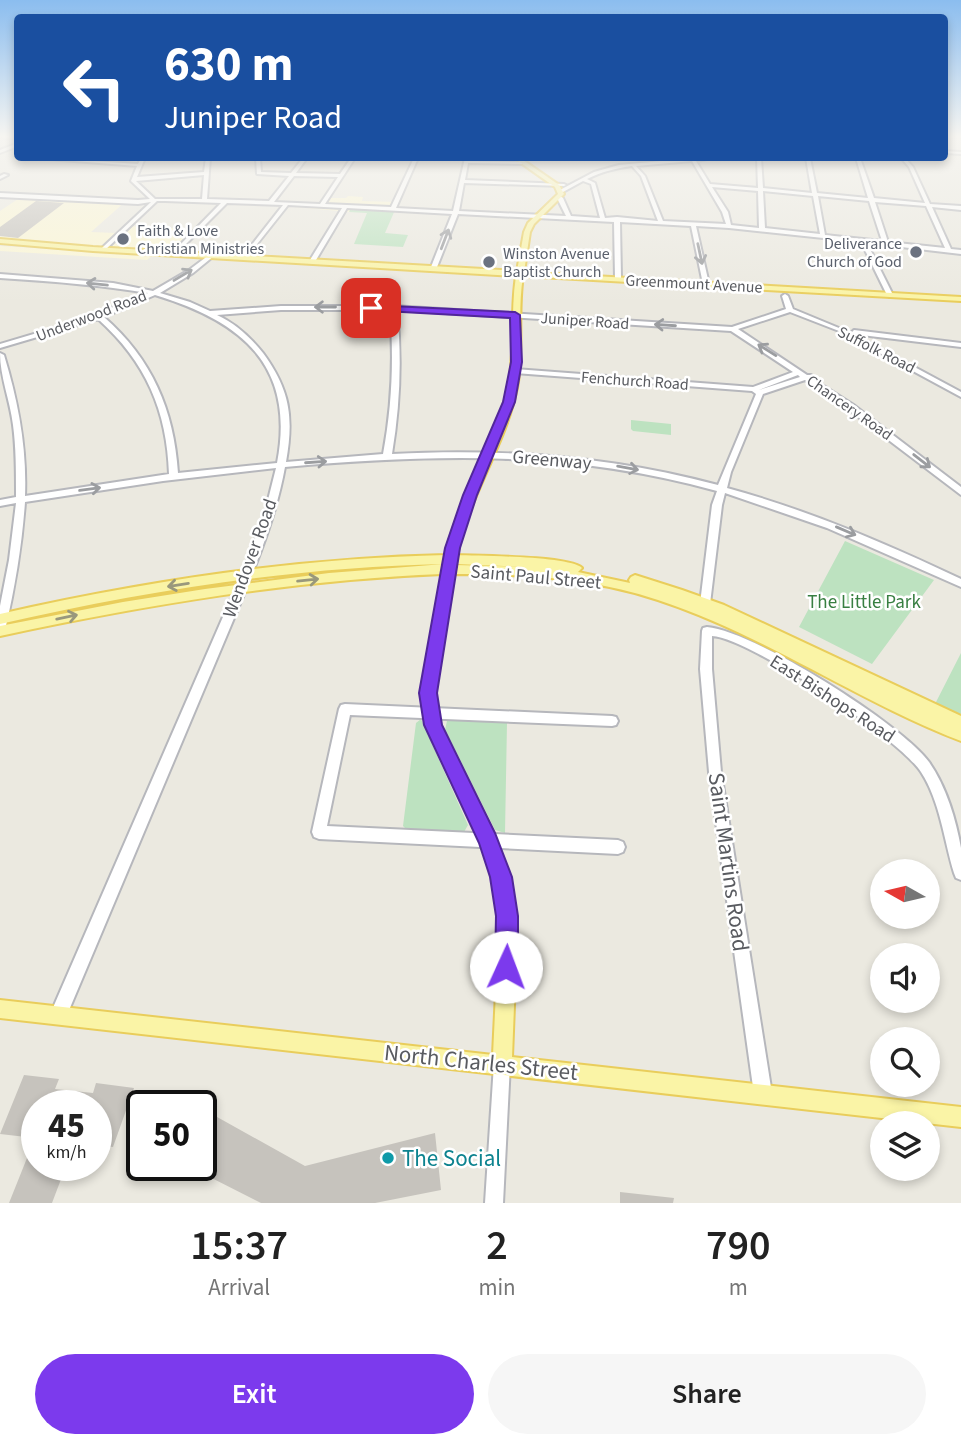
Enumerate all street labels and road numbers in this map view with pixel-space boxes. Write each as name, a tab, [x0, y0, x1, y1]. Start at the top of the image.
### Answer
street label: Greenmount Avenue	[625, 269, 763, 299]
street label: Underwood Road	[33, 285, 150, 347]
street label: Juniper Road	[540, 307, 630, 335]
street label: Suffolk Road	[834, 321, 919, 379]
street label: Fenchurch Road	[580, 366, 690, 396]
street label: Chancery Road	[802, 370, 897, 446]
street label: Greenway	[511, 444, 593, 477]
street label: Wendover Road	[216, 495, 284, 622]
street label: Saint Paul Street	[469, 558, 603, 597]
street label: East Bishops Road	[764, 648, 900, 750]
street label: Saint Martins Road	[700, 770, 757, 954]
street label: North Charles Street	[382, 1036, 580, 1089]

